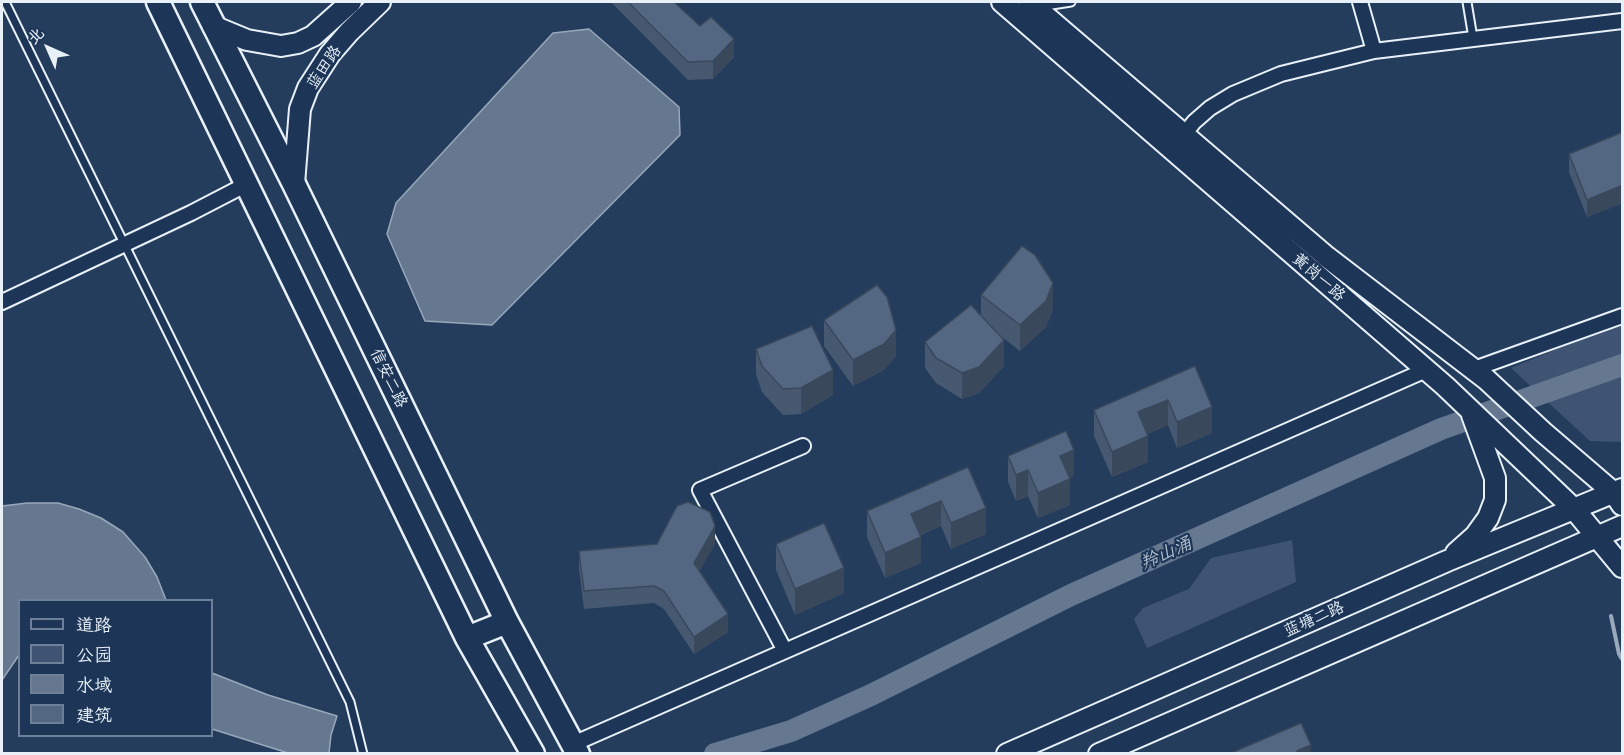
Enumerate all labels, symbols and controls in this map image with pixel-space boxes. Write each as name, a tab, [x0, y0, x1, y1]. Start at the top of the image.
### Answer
north arrow	[18, 18, 78, 78]
text: 北	[22, 22, 48, 48]
street label: 蓝田路	[303, 42, 345, 92]
street label: 黄岗一路	[1289, 249, 1349, 305]
street label: 信安二路	[366, 345, 412, 411]
water label: 羚山涌	[1137, 532, 1195, 574]
street label: 蓝塘二路	[1281, 597, 1347, 641]
legend	[18, 599, 213, 737]
text: 道路	[76, 612, 112, 636]
text: 公园	[76, 642, 112, 666]
text: 水域	[76, 672, 112, 696]
text: 建筑	[76, 702, 112, 726]

